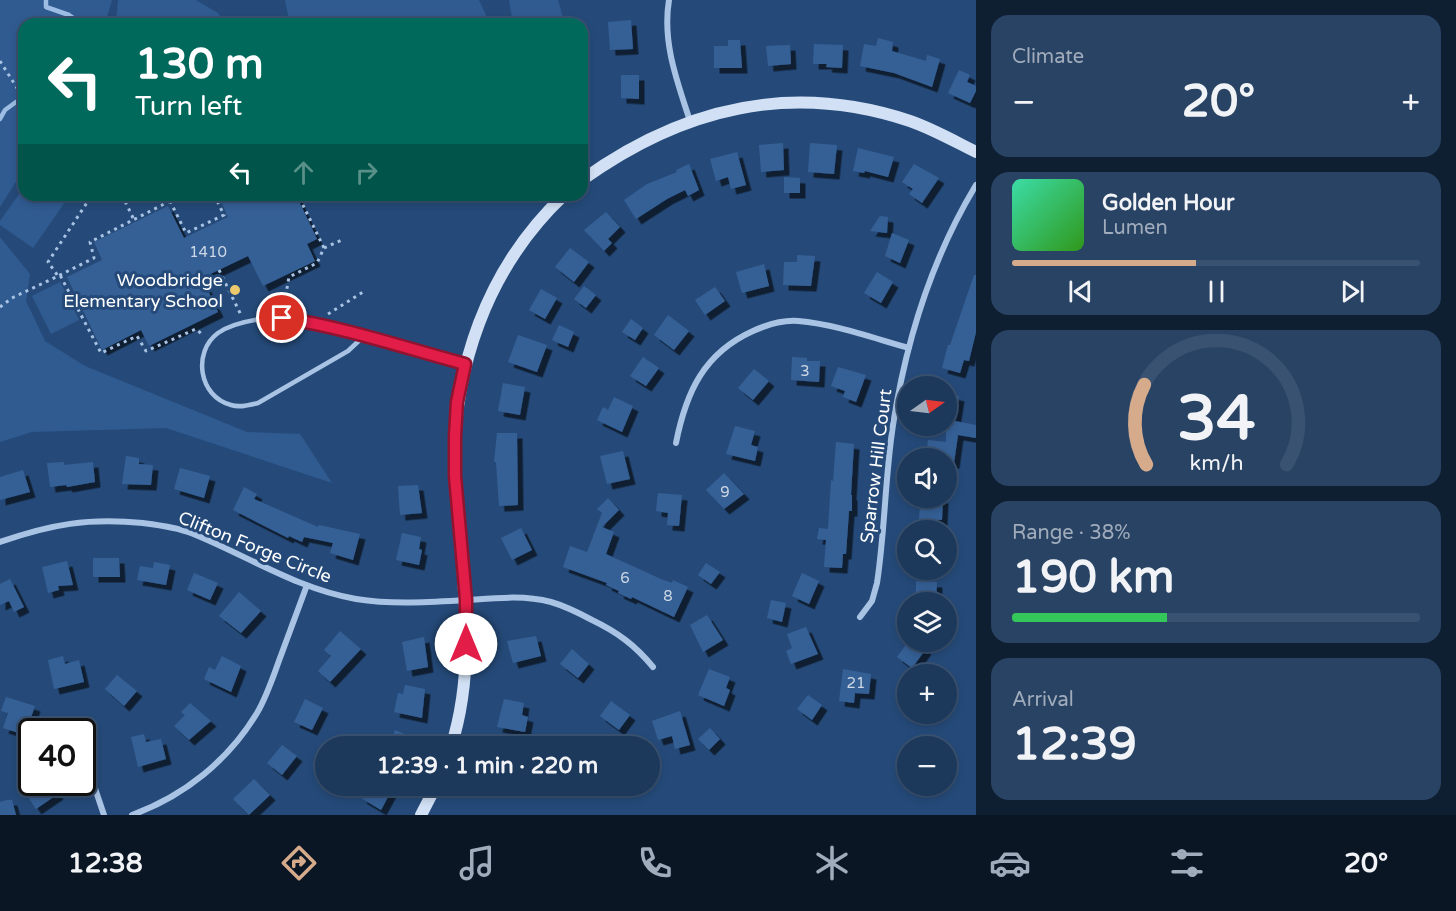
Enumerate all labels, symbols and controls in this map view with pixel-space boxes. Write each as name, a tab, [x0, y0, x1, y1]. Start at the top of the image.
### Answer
text: 130 m	[135, 39, 264, 90]
icon: left	[36, 42, 114, 120]
text: Climate	[1012, 45, 1084, 69]
text: 20°	[1182, 75, 1255, 129]
text: −	[1012, 83, 1036, 122]
text: +	[1401, 83, 1420, 122]
text: Turn left	[135, 90, 242, 123]
icon: left	[224, 156, 257, 189]
icon: ahead	[287, 156, 320, 189]
icon: right	[350, 156, 383, 189]
text: Golden Hour	[1102, 190, 1234, 216]
text: Lumen	[1102, 216, 1168, 240]
house number: 1410	[189, 243, 227, 261]
place label: Woodbridge Elementary School	[63, 269, 223, 312]
icon: previous	[1064, 275, 1097, 308]
icon: pause	[1200, 275, 1233, 308]
icon: next	[1336, 275, 1369, 308]
marker: Woodbridge Elementary School	[228, 283, 242, 297]
pin	[256, 292, 307, 343]
icon: arrive	[265, 301, 298, 334]
house number: 3	[800, 362, 810, 380]
north arrow	[897, 376, 957, 436]
map controls	[897, 376, 957, 796]
text: 34	[1177, 382, 1255, 457]
street label: Sparrow Hill Court	[856, 388, 896, 544]
button: sound	[897, 448, 957, 508]
text: km/h	[1189, 450, 1243, 476]
house number: 9	[720, 483, 730, 501]
street label: Clifton Forge Circle	[175, 506, 335, 588]
button: search	[897, 520, 957, 580]
text: Range · 38%	[1012, 521, 1131, 545]
text: 190 km	[1012, 551, 1174, 605]
house number: 6	[620, 569, 630, 587]
house number: 8	[663, 587, 673, 605]
button: layers	[897, 592, 957, 652]
position arrow	[434, 612, 498, 676]
button: +	[897, 664, 957, 724]
house number: 21	[847, 674, 865, 692]
text: Arrival	[1012, 688, 1074, 712]
speed limit sign: 40	[18, 718, 96, 796]
text: 12:39	[1012, 718, 1137, 772]
button: −	[897, 736, 957, 796]
text: 12:39 · 1 min · 220 m	[377, 753, 598, 779]
icon: directions	[278, 842, 320, 884]
icon: music	[456, 842, 498, 884]
icon: phone	[634, 842, 676, 884]
icon: climate	[811, 842, 853, 884]
icon: car	[989, 842, 1031, 884]
icon: filters	[1166, 842, 1208, 884]
text: 12:38	[68, 847, 143, 880]
text: 20°	[1344, 847, 1388, 880]

